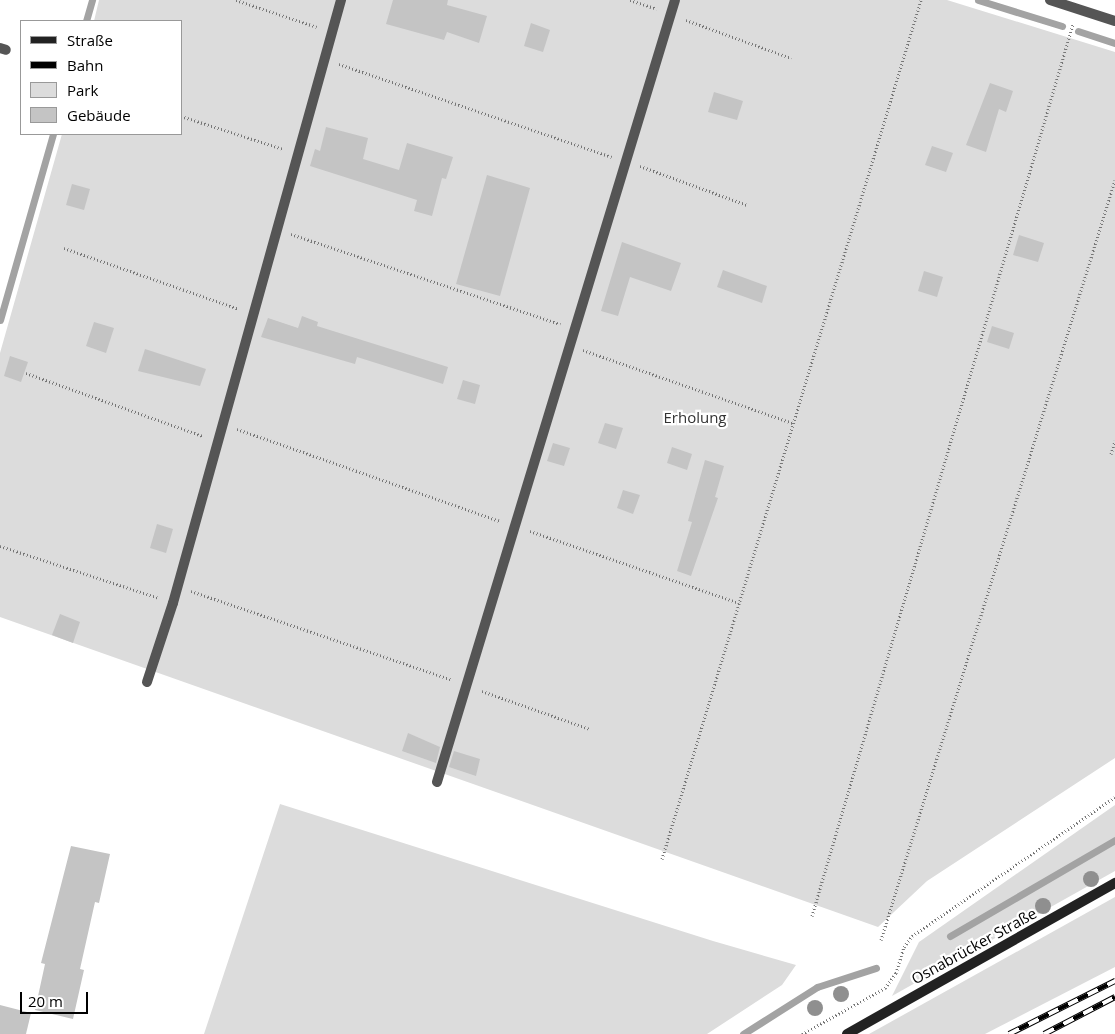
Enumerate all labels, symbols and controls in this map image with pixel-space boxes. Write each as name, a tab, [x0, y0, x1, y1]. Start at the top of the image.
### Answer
legend	[20, 20, 182, 135]
text: Straße	[67, 30, 113, 50]
text: Bahn	[67, 55, 103, 75]
text: Park	[67, 80, 98, 100]
text: Gebäude	[67, 105, 131, 125]
park label: Erholung	[663, 409, 727, 427]
street label: Osnabrücker Straße	[908, 904, 1040, 988]
scale bar	[22, 982, 90, 1014]
text: 20 m	[28, 991, 63, 1011]

